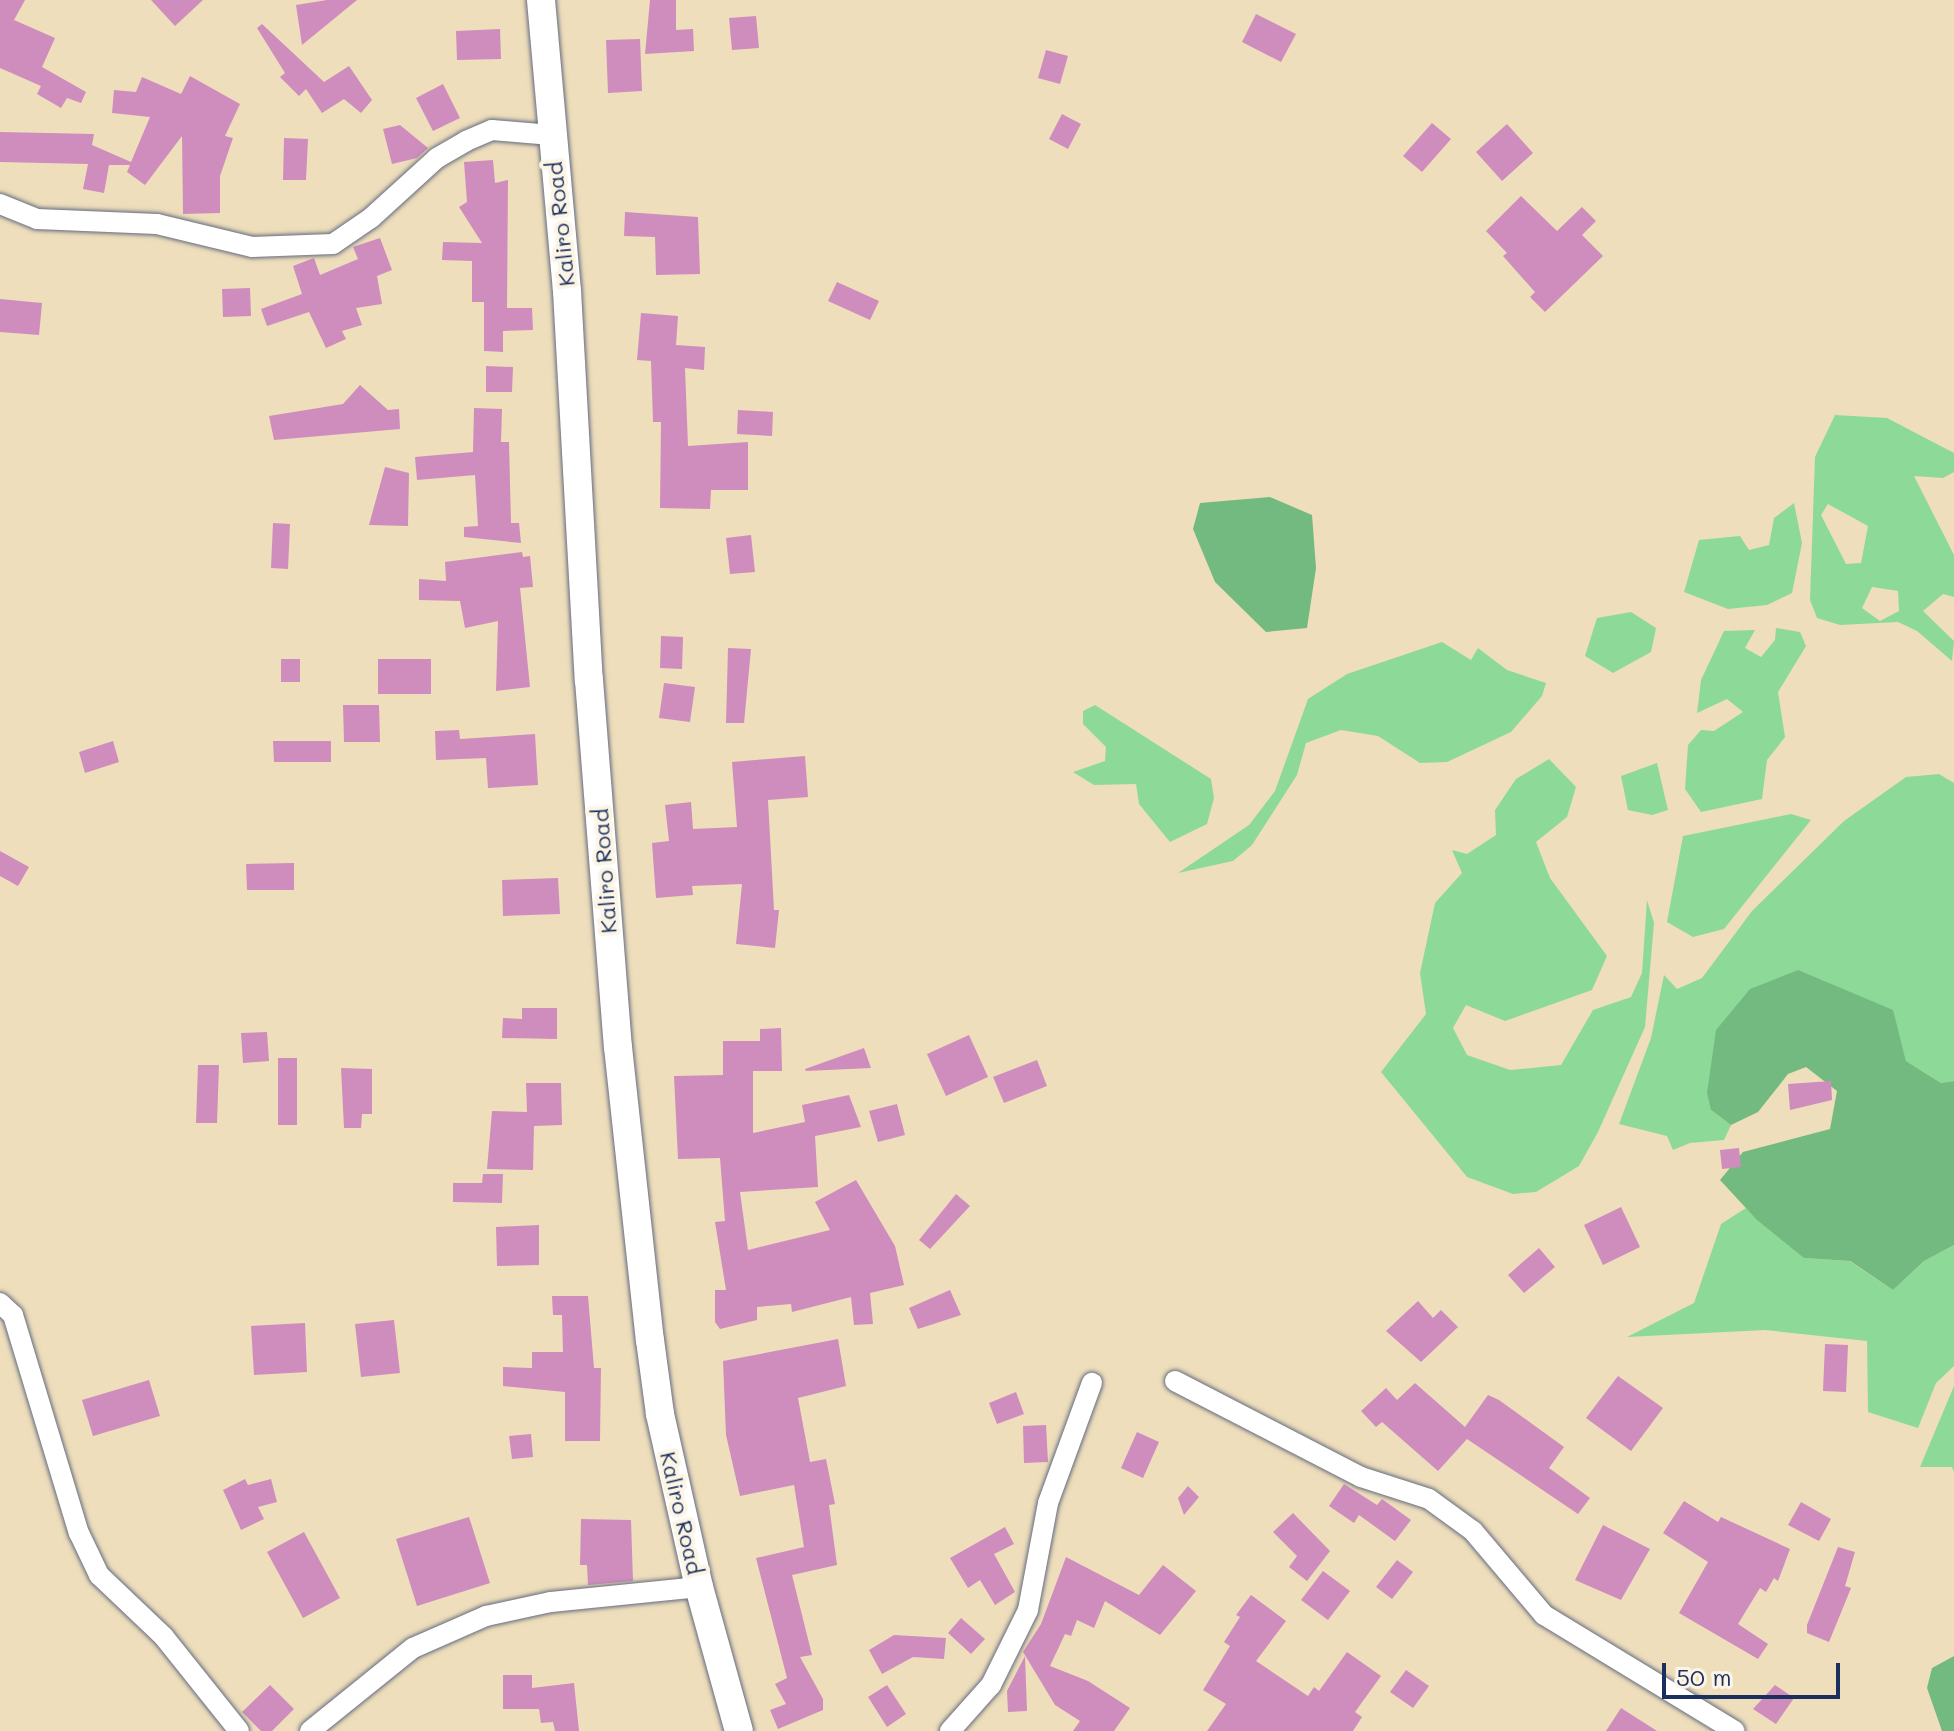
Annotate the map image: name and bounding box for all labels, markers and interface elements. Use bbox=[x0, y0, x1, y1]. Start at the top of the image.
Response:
street label: Kaliro Road bbox=[540, 160, 580, 288]
street label: Kaliro Road bbox=[586, 808, 622, 934]
street label: Kaliro Road bbox=[655, 1449, 709, 1577]
scale bar bbox=[1666, 1647, 1844, 1697]
text: 50 m bbox=[1676, 1661, 1732, 1692]

